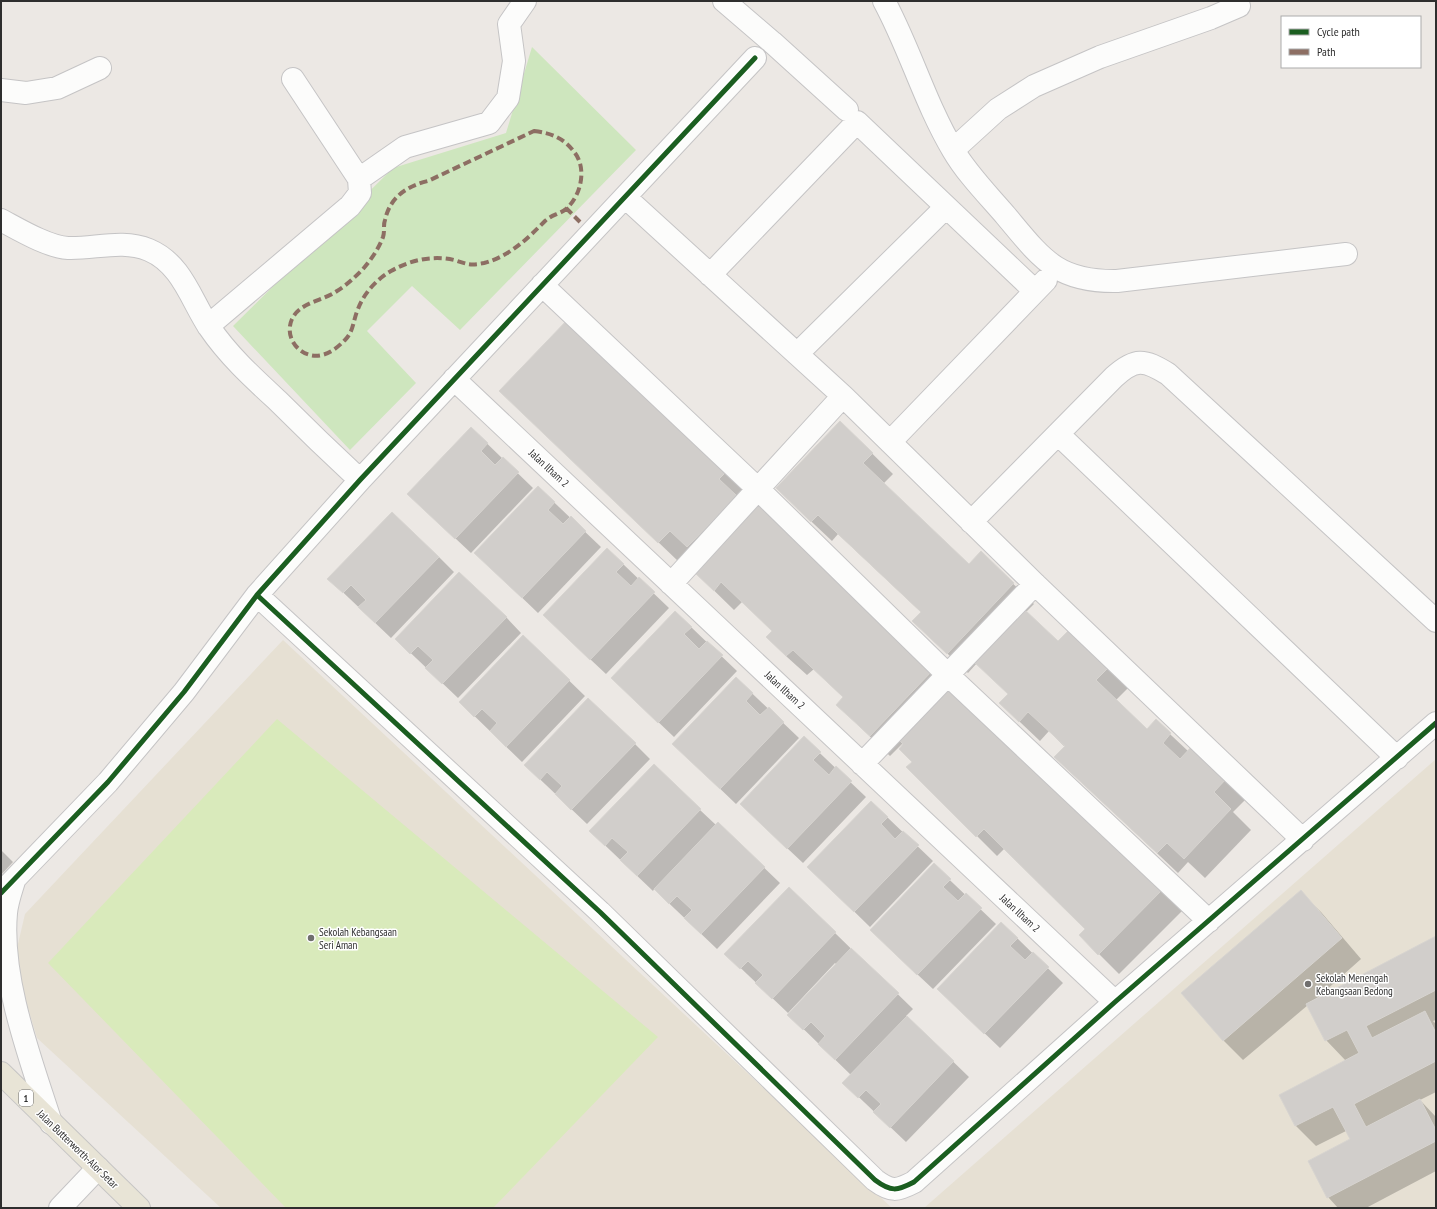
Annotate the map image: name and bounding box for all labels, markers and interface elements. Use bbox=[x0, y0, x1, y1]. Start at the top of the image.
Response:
legend bbox=[1281, 16, 1421, 68]
text: Cycle path bbox=[1317, 24, 1360, 39]
text: Path bbox=[1317, 44, 1335, 59]
street label: Jalan Ilham 2 bbox=[525, 445, 572, 490]
street label: Jalan Ilham 2 bbox=[761, 667, 808, 712]
street label: Jalan Ilham 2 bbox=[996, 890, 1043, 935]
place label: Sekolah Kebangsaan Seri Aman bbox=[319, 925, 397, 952]
marker: Sekolah Kebangsaan Seri Aman bbox=[306, 933, 316, 943]
place label: Sekolah Menengah Kebangsaan Bedong bbox=[1316, 971, 1393, 998]
marker: Sekolah Menengah Kebangsaan Bedong bbox=[1303, 979, 1313, 989]
road number: 1 bbox=[19, 1090, 33, 1106]
street label: Jalan Butterworth-Alor Setar bbox=[34, 1106, 122, 1191]

